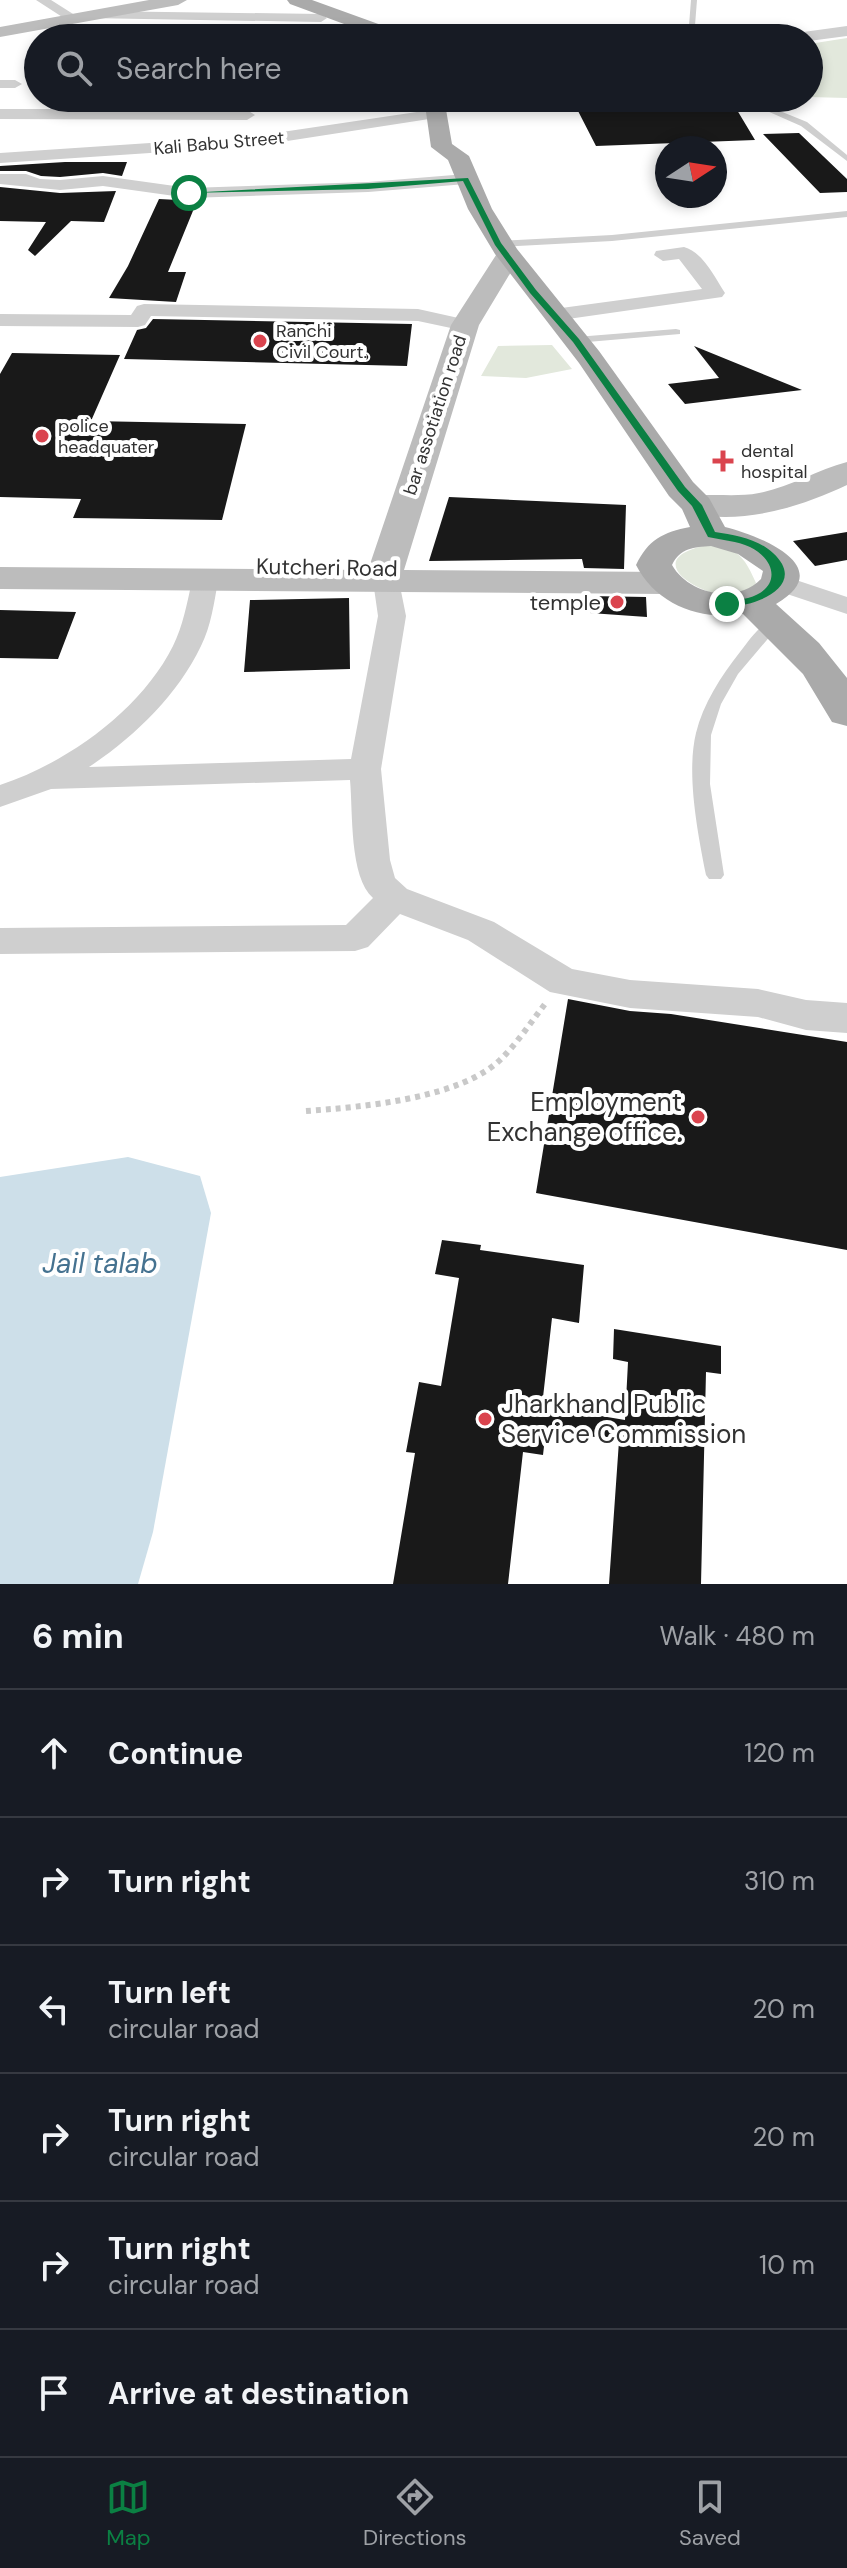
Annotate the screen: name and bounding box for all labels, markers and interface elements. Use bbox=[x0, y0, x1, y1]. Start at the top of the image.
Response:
search box bbox=[24, 24, 823, 112]
icon: search bbox=[52, 46, 96, 90]
text: Search here bbox=[116, 49, 282, 88]
street label: Kali Babu Street bbox=[153, 125, 285, 161]
north arrow bbox=[655, 136, 727, 208]
route start bbox=[171, 175, 207, 211]
place label: Ranchi Civil Court. bbox=[276, 319, 367, 364]
marker: Ranchi Civil Court. bbox=[251, 332, 269, 350]
street label: bar assotiation road bbox=[398, 332, 472, 498]
place label: police headquater bbox=[58, 414, 155, 459]
marker: police headquater bbox=[33, 427, 51, 445]
place label: dental hospital bbox=[741, 439, 808, 484]
marker: dental hospital bbox=[712, 450, 734, 472]
street label: Kutcheri Road bbox=[256, 552, 398, 583]
route end bbox=[709, 586, 745, 622]
place label: temple bbox=[529, 588, 601, 617]
marker: temple bbox=[608, 593, 626, 611]
place label: Employment Exchange office. bbox=[487, 1085, 682, 1149]
marker: Employment Exchange office. bbox=[689, 1108, 707, 1126]
water label: Jail talab bbox=[42, 1245, 158, 1282]
place label: Jharkhand Public Service Commission bbox=[501, 1387, 746, 1451]
marker: Jharkhand Public Service Commission bbox=[476, 1410, 494, 1428]
text: 6 min bbox=[32, 1614, 124, 1659]
text: Walk · 480 m bbox=[660, 1619, 815, 1653]
icon: ahead bbox=[32, 1731, 76, 1775]
text: Continue bbox=[108, 1734, 243, 1773]
text: 120 m bbox=[744, 1736, 815, 1770]
icon: right bbox=[32, 1859, 76, 1903]
text: Turn right bbox=[108, 1862, 251, 1901]
text: 310 m bbox=[744, 1864, 815, 1898]
text: Turn left bbox=[108, 1973, 231, 2012]
icon: left bbox=[32, 1987, 76, 2031]
text: 20 m bbox=[752, 1992, 815, 2026]
text: circular road bbox=[108, 2012, 259, 2046]
text: Turn right bbox=[108, 2101, 251, 2140]
icon: right bbox=[32, 2115, 76, 2159]
text: 20 m bbox=[752, 2120, 815, 2154]
text: circular road bbox=[108, 2140, 259, 2174]
text: Turn right bbox=[108, 2229, 251, 2268]
icon: right bbox=[32, 2243, 76, 2287]
text: 10 m bbox=[759, 2248, 815, 2282]
text: circular road bbox=[108, 2268, 259, 2302]
icon: arrive bbox=[32, 2371, 76, 2415]
text: Arrive at destination bbox=[108, 2374, 409, 2413]
tab: Map bbox=[106, 2475, 151, 2552]
tab: Directions bbox=[363, 2475, 467, 2552]
tab: Saved bbox=[679, 2475, 741, 2552]

